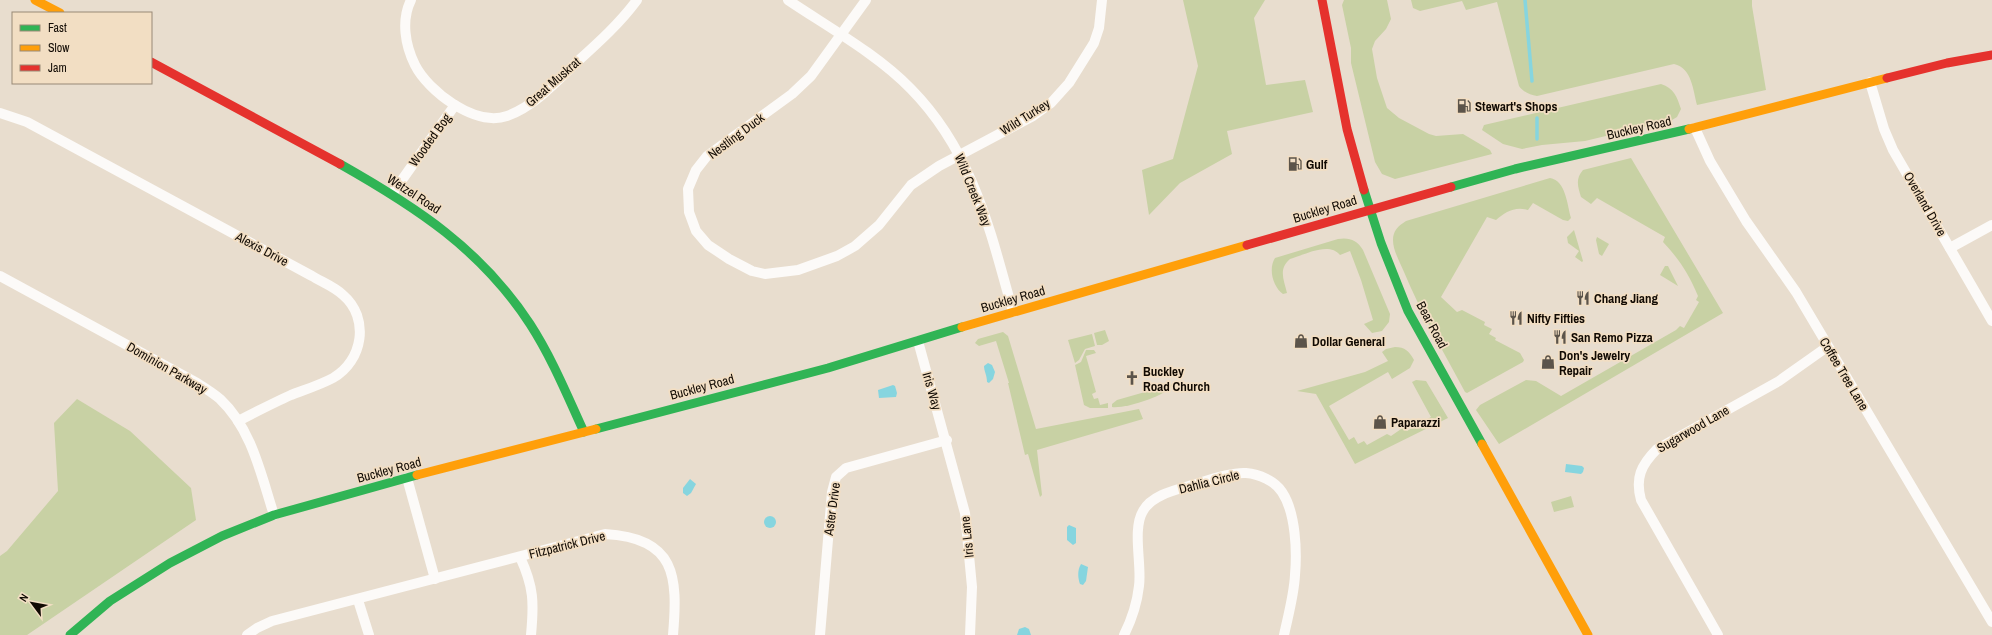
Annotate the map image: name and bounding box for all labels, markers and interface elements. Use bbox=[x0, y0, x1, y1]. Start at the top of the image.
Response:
legend bbox=[12, 12, 152, 84]
text: Fast bbox=[48, 20, 67, 36]
text: Slow bbox=[48, 40, 70, 56]
street label: Great Muskrat bbox=[522, 53, 584, 111]
text: Jam bbox=[48, 60, 67, 76]
street label: Wild Turkey bbox=[997, 95, 1054, 139]
fuel station icon: Stewart's Shops bbox=[1456, 98, 1472, 114]
place label: Stewart's Shops bbox=[1475, 98, 1558, 115]
street label: Nestling Duck bbox=[704, 109, 768, 163]
street label: Wooded Bog bbox=[405, 110, 455, 170]
street label: Buckley Road bbox=[1605, 112, 1673, 144]
street label: Wild Creek Way bbox=[951, 151, 995, 229]
fuel station icon: Gulf bbox=[1287, 156, 1303, 172]
place label: Gulf bbox=[1306, 156, 1328, 173]
street label: Overland Drive bbox=[1900, 169, 1950, 239]
street label: Wetzel Road bbox=[384, 170, 444, 218]
street label: Buckley Road bbox=[1291, 191, 1359, 227]
street label: Alexis Drive bbox=[232, 228, 291, 270]
street label: Buckley Road bbox=[979, 282, 1047, 316]
restaurant icon: Chang Jiang bbox=[1575, 290, 1591, 306]
place label: Chang Jiang bbox=[1594, 290, 1658, 307]
street label: Bear Road bbox=[1413, 299, 1451, 352]
restaurant icon: Nifty Fifties bbox=[1508, 310, 1524, 326]
place label: Nifty Fifties bbox=[1527, 310, 1585, 327]
restaurant icon: San Remo Pizza bbox=[1552, 329, 1568, 345]
place label: San Remo Pizza bbox=[1571, 329, 1653, 346]
shop icon: Dollar General bbox=[1293, 333, 1309, 349]
place label: Dollar General bbox=[1312, 333, 1385, 350]
street label: Coffee Tree Lane bbox=[1816, 334, 1872, 414]
street label: Dominion Parkway bbox=[124, 338, 211, 398]
place label: Don's Jewelry Repair bbox=[1559, 347, 1630, 379]
shop icon: Don's Jewelry Repair bbox=[1540, 354, 1556, 370]
place label: Buckley Road Church bbox=[1143, 363, 1210, 395]
street label: Buckley Road bbox=[668, 370, 736, 404]
street label: Iris Way bbox=[918, 370, 946, 413]
church icon: Buckley Road Church bbox=[1124, 370, 1140, 386]
street label: Sugarwood Lane bbox=[1654, 401, 1732, 457]
shop icon: Paparazzi bbox=[1372, 414, 1388, 430]
place label: Paparazzi bbox=[1391, 414, 1440, 431]
street label: Buckley Road bbox=[355, 453, 423, 487]
street label: Dahlia Circle bbox=[1177, 466, 1241, 498]
street label: Aster Drive bbox=[820, 481, 844, 538]
street label: Iris Lane bbox=[956, 515, 978, 559]
street label: Fitzpatrick Drive bbox=[527, 527, 607, 563]
north arrow bbox=[12, 583, 52, 623]
text: N bbox=[16, 591, 31, 604]

